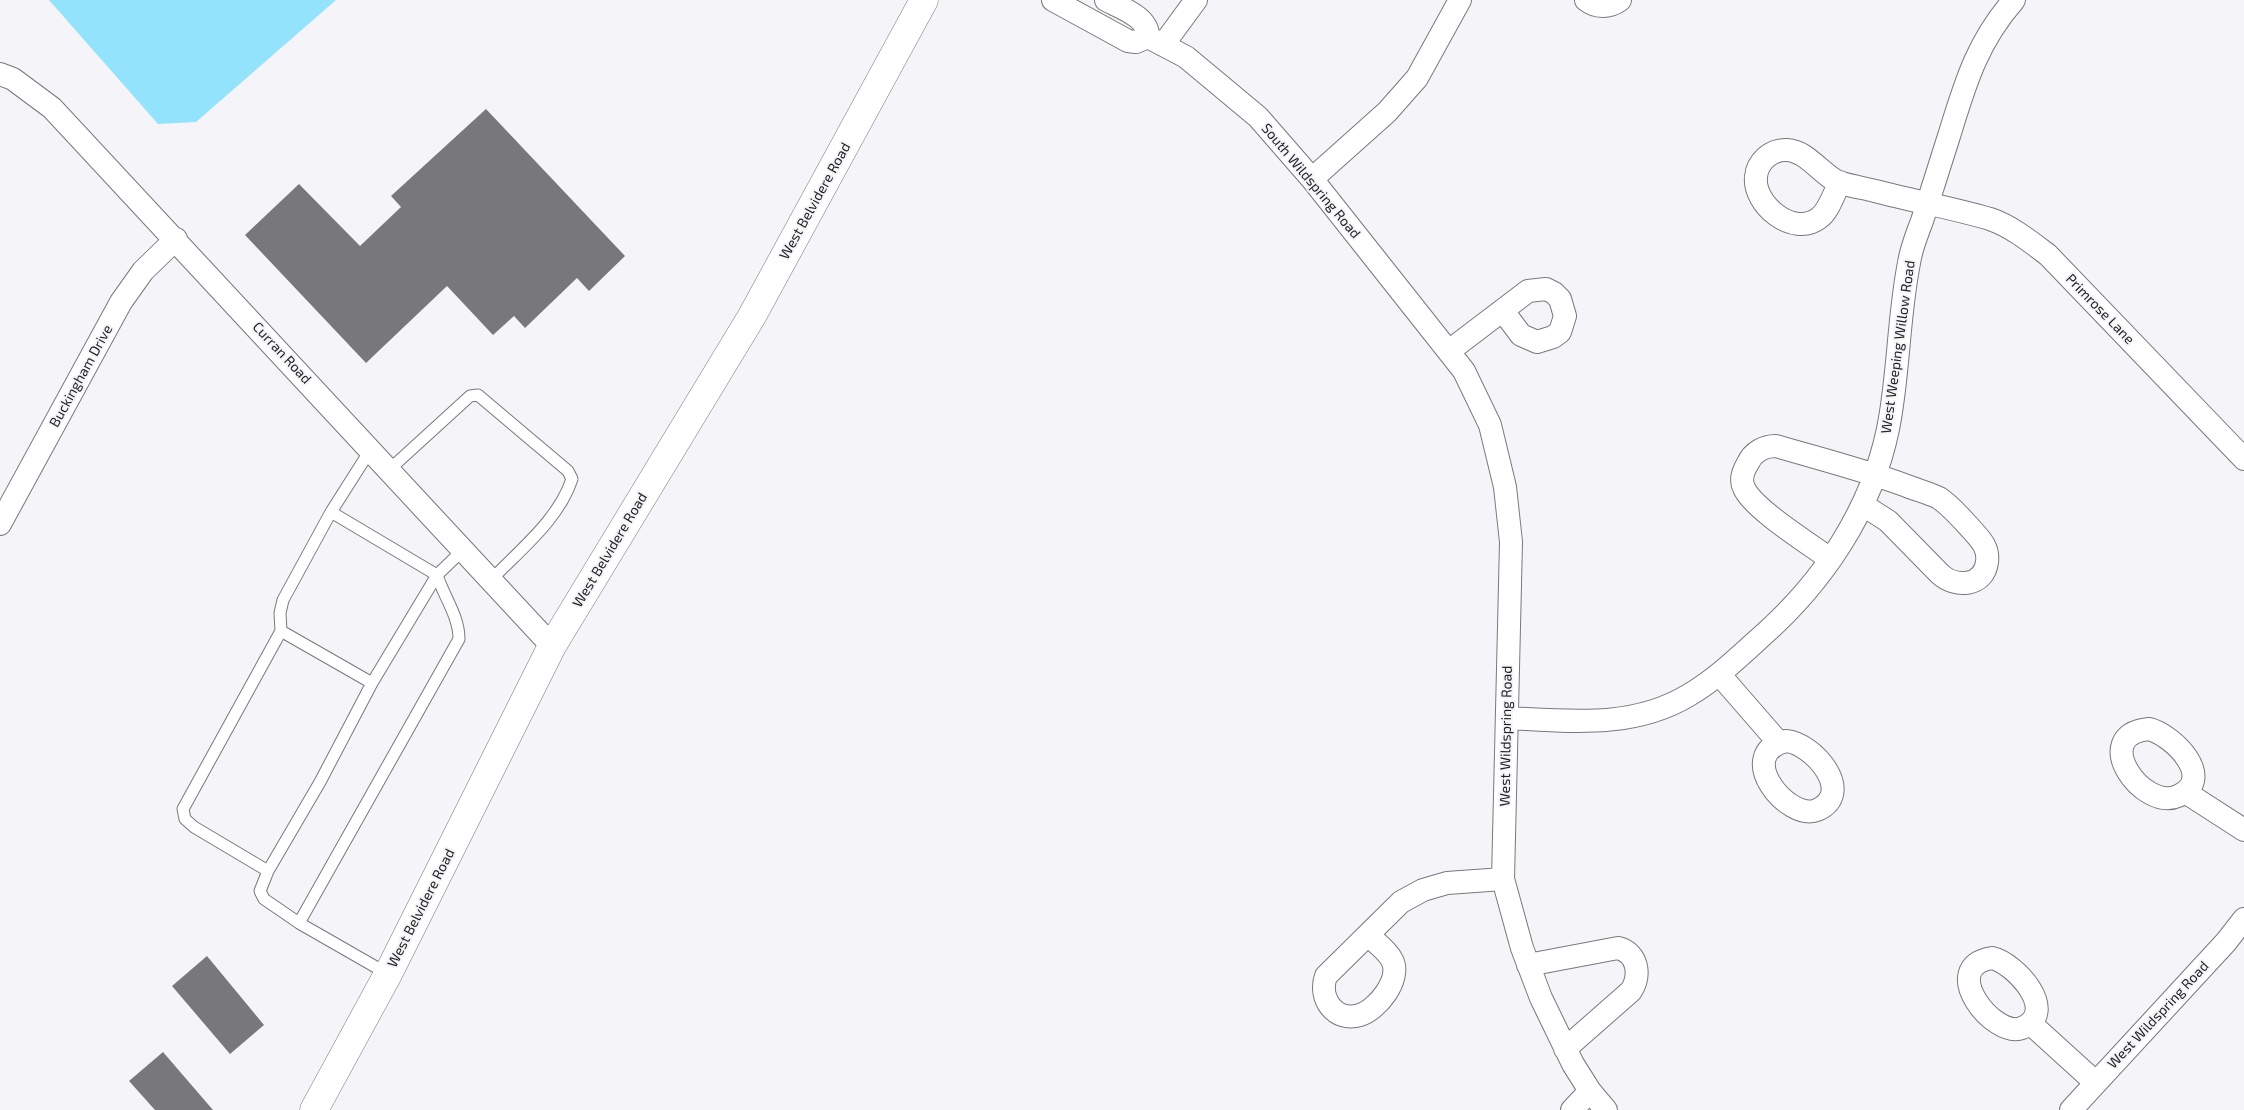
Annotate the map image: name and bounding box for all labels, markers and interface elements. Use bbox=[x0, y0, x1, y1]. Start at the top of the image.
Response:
street label: South Wildspring Road bbox=[1258, 120, 1364, 242]
street label: West Belvidere Road bbox=[776, 140, 854, 262]
street label: West Weeping Willow Road bbox=[1878, 259, 1918, 435]
street label: Primrose Lane bbox=[2062, 270, 2138, 348]
street label: Curran Road bbox=[249, 319, 315, 387]
street label: Buckingham Drive bbox=[46, 322, 116, 430]
street label: West Belvidere Road bbox=[569, 490, 651, 610]
street label: West Wildspring Road bbox=[1496, 666, 1516, 806]
street label: West Belvidere Road bbox=[384, 846, 458, 970]
street label: West Wildspring Road bbox=[2104, 958, 2212, 1072]

